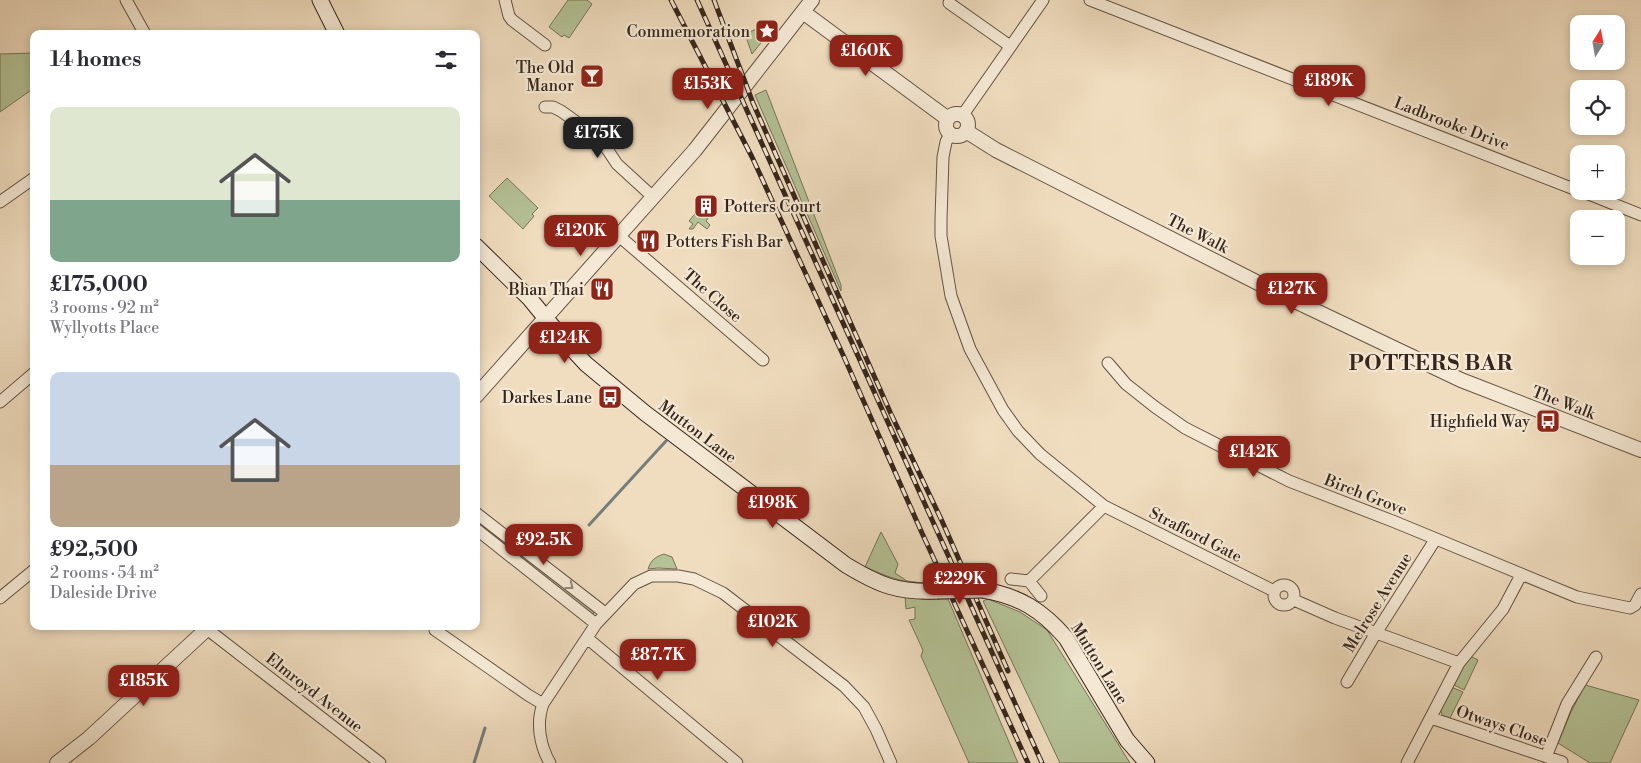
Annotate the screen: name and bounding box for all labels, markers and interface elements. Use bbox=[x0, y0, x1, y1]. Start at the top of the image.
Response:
north arrow bbox=[1570, 15, 1625, 70]
map controls bbox=[1570, 15, 1625, 265]
place icon: Commemoration bbox=[754, 18, 780, 44]
place label: Commemoration bbox=[626, 22, 750, 42]
pin: £160K bbox=[831, 34, 901, 77]
text: £160K bbox=[841, 41, 891, 61]
icon: filters bbox=[432, 46, 460, 74]
text: 14 homes bbox=[50, 47, 141, 73]
place label: The Old Manor bbox=[516, 58, 574, 96]
bar icon: The Old Manor bbox=[579, 63, 605, 89]
pin: £189K bbox=[1294, 64, 1364, 107]
pin: £153K bbox=[673, 68, 743, 110]
text: £189K bbox=[1304, 71, 1354, 91]
text: £153K bbox=[683, 74, 733, 94]
button: locate bbox=[1570, 80, 1625, 135]
street label: Ladbrooke Drive bbox=[1391, 93, 1512, 155]
pin: £175K bbox=[563, 116, 633, 159]
text: £175K bbox=[574, 123, 622, 143]
icon: home bbox=[210, 140, 300, 230]
button: + bbox=[1570, 145, 1625, 200]
building icon: Potters Court bbox=[693, 193, 719, 219]
place label: Potters Court bbox=[724, 197, 822, 217]
street label: The Walk bbox=[1163, 210, 1233, 259]
button: − bbox=[1570, 210, 1625, 265]
pin: £120K bbox=[546, 214, 616, 257]
text: £120K bbox=[555, 221, 607, 241]
restaurant icon: Potters Fish Bar bbox=[635, 228, 661, 254]
place label: Potters Fish Bar bbox=[666, 232, 783, 252]
street label: The Close bbox=[679, 265, 746, 327]
text: £175,000 bbox=[50, 272, 148, 298]
pin: £127K bbox=[1257, 272, 1327, 315]
restaurant icon: Bhan Thai bbox=[589, 276, 615, 302]
text: £127K bbox=[1267, 279, 1317, 299]
place label: Bhan Thai bbox=[507, 280, 584, 300]
text: 3 rooms · 92 m² bbox=[50, 298, 159, 318]
text: Wyllyotts Place bbox=[50, 318, 159, 338]
pin: £124K bbox=[530, 322, 600, 364]
text: £124K bbox=[540, 328, 590, 348]
district label: POTTERS BAR bbox=[1349, 351, 1513, 377]
street label: The Walk bbox=[1529, 382, 1600, 425]
bus stop icon: Darkes Lane bbox=[597, 384, 623, 410]
place label: Darkes Lane bbox=[502, 388, 592, 408]
street label: Mutton Lane bbox=[654, 396, 740, 468]
icon: home bbox=[210, 405, 300, 495]
bus stop icon: Highfield Way bbox=[1535, 408, 1561, 434]
place label: Highfield Way bbox=[1430, 412, 1530, 432]
pin: £142K bbox=[1219, 436, 1289, 478]
text: £142K bbox=[1229, 442, 1279, 462]
street label: Birch Grove bbox=[1321, 470, 1410, 520]
pin: £198K bbox=[738, 486, 808, 529]
text: £198K bbox=[748, 493, 798, 513]
street label: Strafford Gate bbox=[1146, 503, 1245, 567]
pin: £92.5K bbox=[503, 524, 585, 566]
text: £92.5K bbox=[516, 530, 572, 550]
text: £92,500 bbox=[50, 537, 138, 563]
street label: Melrose Avenue bbox=[1339, 549, 1416, 656]
pin: £229K bbox=[925, 562, 995, 605]
text: 2 rooms · 54 m² bbox=[50, 563, 159, 583]
text: £229K bbox=[934, 569, 986, 589]
one-way arrow bbox=[564, 580, 573, 588]
text: Daleside Drive bbox=[50, 583, 157, 603]
pin: £102K bbox=[738, 606, 808, 648]
text: £102K bbox=[748, 612, 798, 632]
street label: Mutton Lane bbox=[1066, 619, 1132, 708]
pin: £87.7K bbox=[617, 638, 699, 681]
text: £87.7K bbox=[631, 645, 685, 665]
street label: Elmroyd Avenue bbox=[262, 649, 367, 737]
pin: £185K bbox=[109, 664, 179, 707]
text: £185K bbox=[119, 671, 169, 691]
street label: Otways Close bbox=[1453, 701, 1550, 751]

